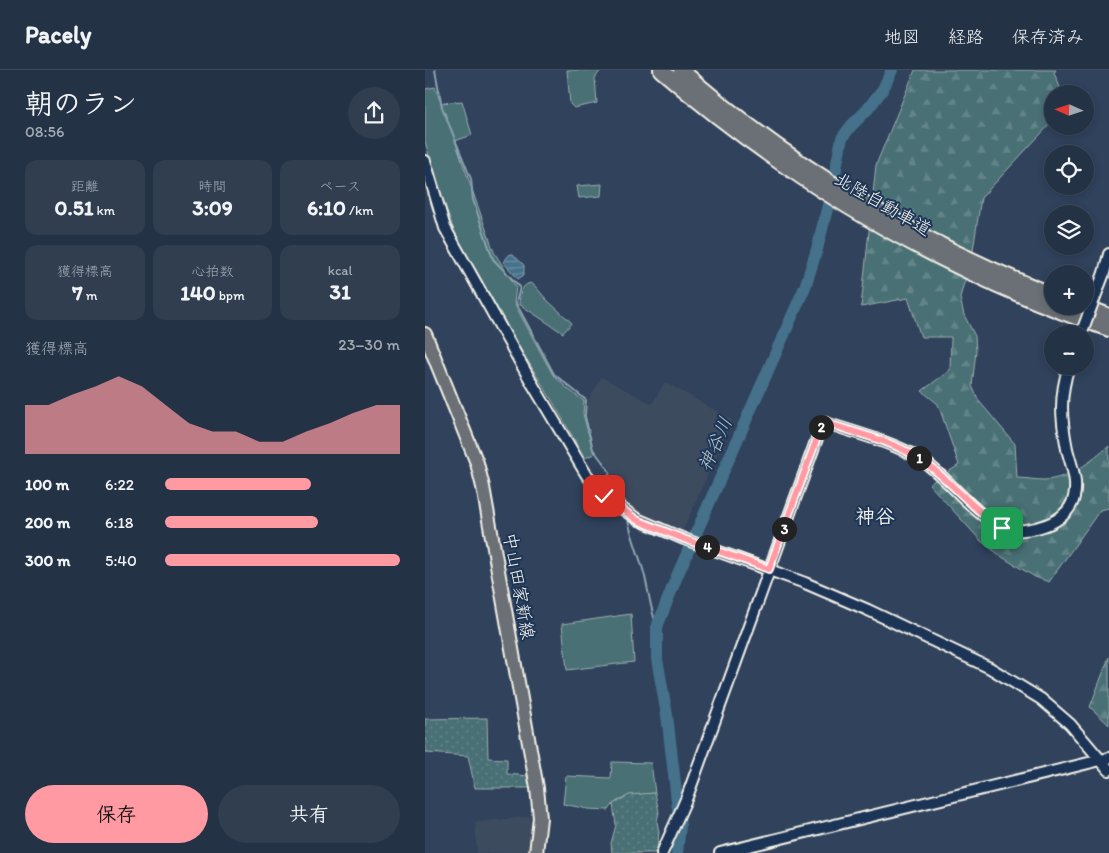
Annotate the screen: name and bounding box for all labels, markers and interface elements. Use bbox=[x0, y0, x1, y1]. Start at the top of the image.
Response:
text: Pacely bbox=[25, 20, 91, 49]
text: 地図 bbox=[884, 26, 920, 48]
text: 経路 bbox=[948, 26, 984, 48]
text: 保存済み bbox=[1012, 26, 1084, 48]
north arrow bbox=[1044, 85, 1094, 135]
map controls bbox=[1044, 85, 1094, 375]
text: 朝のラン bbox=[25, 86, 137, 120]
button: share bbox=[348, 87, 400, 139]
text: 08:56 bbox=[25, 122, 64, 141]
button: locate bbox=[1044, 145, 1094, 195]
street label: 北陸自動車道 bbox=[831, 167, 935, 241]
text: 距離 bbox=[71, 178, 99, 195]
text: 時間 bbox=[198, 178, 226, 195]
text: ペース bbox=[320, 178, 361, 195]
text: 0.51 bbox=[55, 195, 93, 220]
text: 3:09 bbox=[192, 195, 233, 220]
text: 6:10 bbox=[307, 195, 346, 220]
text: km bbox=[93, 202, 115, 219]
text: /km bbox=[346, 202, 373, 219]
button: layers bbox=[1044, 205, 1094, 255]
text: kcal bbox=[328, 262, 353, 279]
text: 獲得標高 bbox=[57, 263, 113, 280]
text: 心拍数 bbox=[191, 263, 233, 280]
button: + bbox=[1044, 265, 1094, 315]
text: 31 bbox=[330, 279, 351, 304]
text: 7 bbox=[72, 280, 83, 305]
text: 140 bbox=[180, 280, 216, 305]
text: m bbox=[83, 287, 98, 304]
text: bpm bbox=[216, 287, 245, 304]
button: − bbox=[1044, 325, 1094, 375]
text: 23–30 m bbox=[338, 335, 400, 354]
text: 獲得標高 bbox=[25, 339, 89, 358]
water label: 神谷川 bbox=[693, 413, 737, 475]
pin: 2 bbox=[809, 414, 833, 440]
text: 2 bbox=[818, 419, 825, 436]
pin: 1 bbox=[907, 446, 931, 470]
text: 1 bbox=[916, 450, 923, 467]
text: 100 m bbox=[25, 475, 69, 494]
text: 6:22 bbox=[105, 475, 134, 494]
pin bbox=[583, 475, 625, 517]
icon: check bbox=[590, 482, 618, 510]
district label: 神谷 bbox=[855, 504, 895, 528]
pin bbox=[981, 507, 1023, 549]
text: 200 m bbox=[25, 513, 70, 532]
text: 6:18 bbox=[105, 513, 134, 532]
icon: arrive bbox=[988, 514, 1016, 542]
pin: 3 bbox=[771, 516, 797, 542]
text: 3 bbox=[781, 521, 788, 538]
street label: 中山田家新線 bbox=[499, 531, 539, 641]
pin: 4 bbox=[695, 534, 719, 560]
text: 4 bbox=[703, 539, 712, 556]
text: 300 m bbox=[25, 551, 71, 570]
text: 5:40 bbox=[105, 551, 137, 570]
button: 保存 bbox=[25, 785, 208, 843]
button: 共有 bbox=[218, 785, 400, 843]

